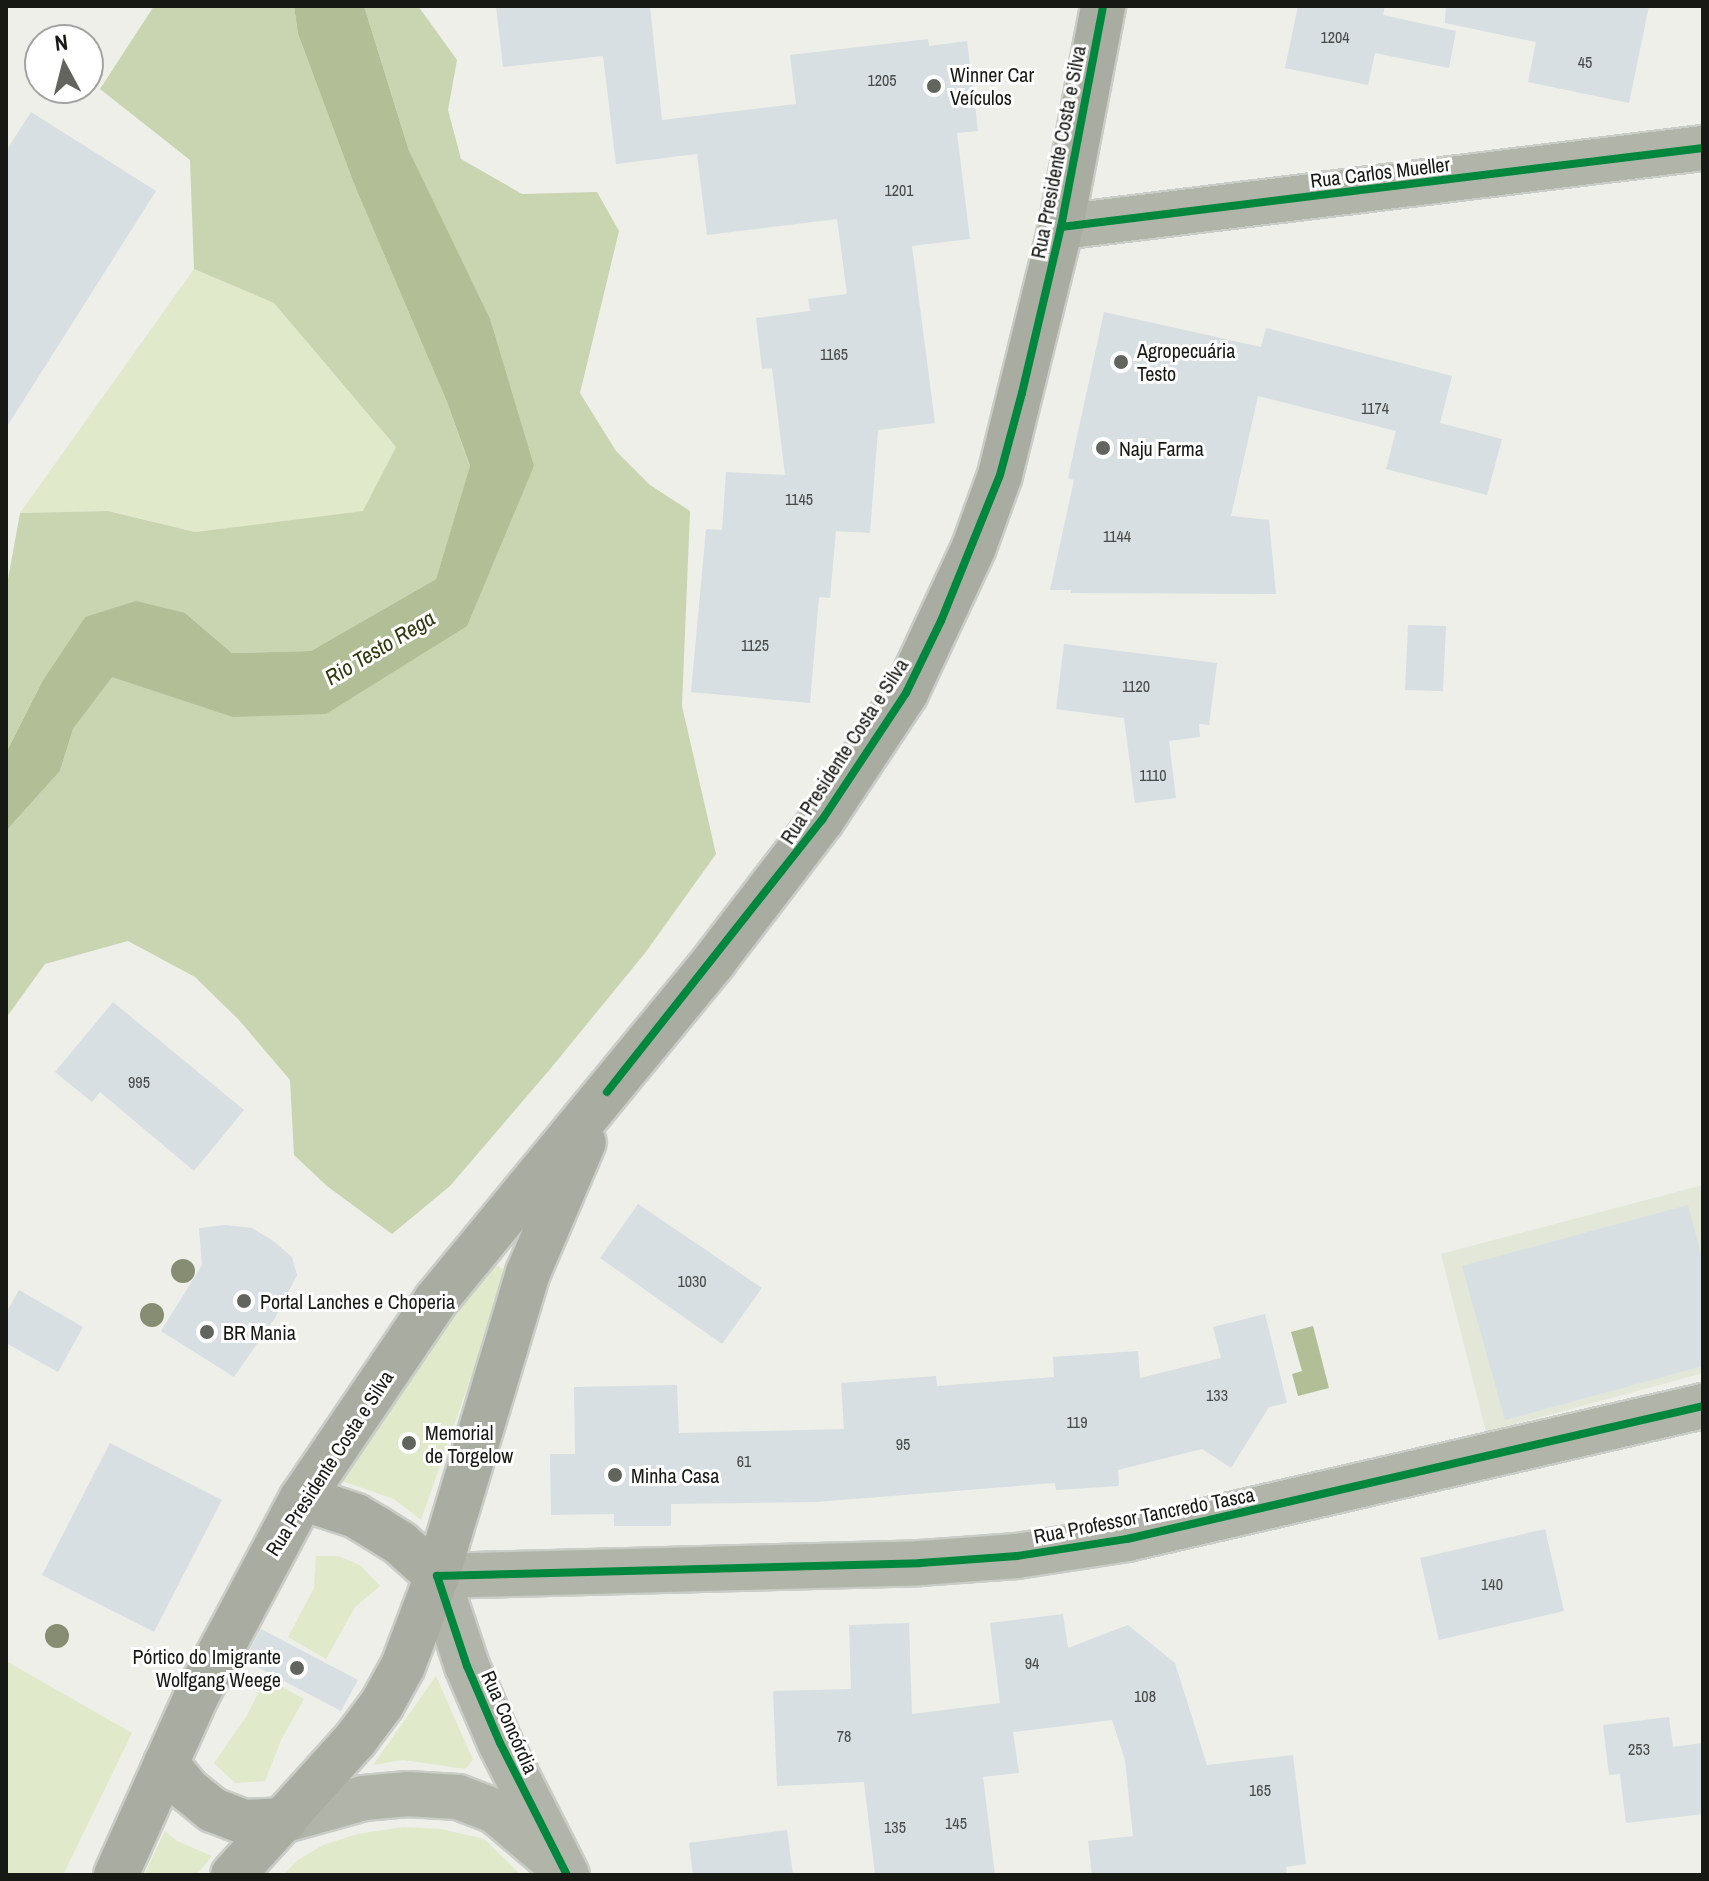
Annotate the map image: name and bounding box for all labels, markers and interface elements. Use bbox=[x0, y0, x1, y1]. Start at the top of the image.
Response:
north arrow bbox=[24, 24, 104, 104]
text: N bbox=[53, 26, 70, 58]
house number: 1204 bbox=[1320, 27, 1350, 47]
street label: Rua Presidente Costa e Silva bbox=[1026, 44, 1090, 260]
house number: 45 bbox=[1578, 52, 1592, 72]
place label: Winner Car Veículos bbox=[950, 62, 1034, 109]
house number: 1205 bbox=[867, 70, 897, 90]
marker: Winner Car Veículos bbox=[925, 77, 943, 95]
street label: Rua Carlos Mueller bbox=[1309, 152, 1451, 192]
house number: 1201 bbox=[884, 180, 914, 200]
place label: Agropecuária Testo bbox=[1137, 338, 1235, 385]
house number: 1165 bbox=[820, 344, 848, 364]
marker: Agropecuária Testo bbox=[1112, 353, 1130, 371]
house number: 1174 bbox=[1361, 398, 1389, 418]
place label: Naju Farma bbox=[1119, 436, 1204, 460]
marker: Naju Farma bbox=[1094, 439, 1112, 457]
house number: 1145 bbox=[785, 489, 813, 509]
house number: 1144 bbox=[1103, 526, 1131, 546]
water label: Rio Testo Rega bbox=[320, 605, 440, 691]
house number: 1125 bbox=[741, 635, 769, 655]
street label: Rua Presidente Costa e Silva bbox=[775, 654, 913, 848]
house number: 1120 bbox=[1122, 676, 1150, 696]
house number: 1110 bbox=[1139, 765, 1167, 785]
house number: 995 bbox=[128, 1072, 150, 1092]
house number: 1030 bbox=[677, 1271, 707, 1291]
place label: Portal Lanches e Choperia bbox=[260, 1289, 455, 1313]
marker: Portal Lanches e Choperia bbox=[235, 1292, 253, 1310]
place label: BR Mania bbox=[223, 1320, 296, 1344]
marker: BR Mania bbox=[198, 1323, 216, 1341]
street label: Rua Presidente Costa e Silva bbox=[260, 1366, 398, 1560]
house number: 133 bbox=[1206, 1385, 1228, 1405]
house number: 119 bbox=[1067, 1412, 1087, 1432]
place label: Memorial de Torgelow bbox=[425, 1420, 513, 1467]
marker: Memorial de Torgelow bbox=[400, 1434, 418, 1452]
house number: 95 bbox=[896, 1434, 910, 1454]
house number: 61 bbox=[737, 1451, 751, 1471]
place label: Minha Casa bbox=[631, 1463, 719, 1487]
marker: Minha Casa bbox=[606, 1466, 624, 1484]
street label: Rua Professor Tancredo Tasca bbox=[1031, 1482, 1257, 1548]
house number: 140 bbox=[1481, 1574, 1503, 1594]
place label: Pórtico do Imigrante Wolfgang Weege bbox=[132, 1644, 281, 1691]
house number: 94 bbox=[1025, 1653, 1039, 1673]
marker: Pórtico do Imigrante Wolfgang Weege bbox=[288, 1659, 306, 1677]
street label: Rua Concórdia bbox=[477, 1667, 543, 1777]
house number: 108 bbox=[1134, 1686, 1156, 1706]
house number: 78 bbox=[837, 1726, 851, 1746]
house number: 253 bbox=[1628, 1739, 1650, 1759]
house number: 165 bbox=[1249, 1780, 1271, 1800]
house number: 145 bbox=[945, 1813, 967, 1833]
house number: 135 bbox=[884, 1817, 906, 1837]

